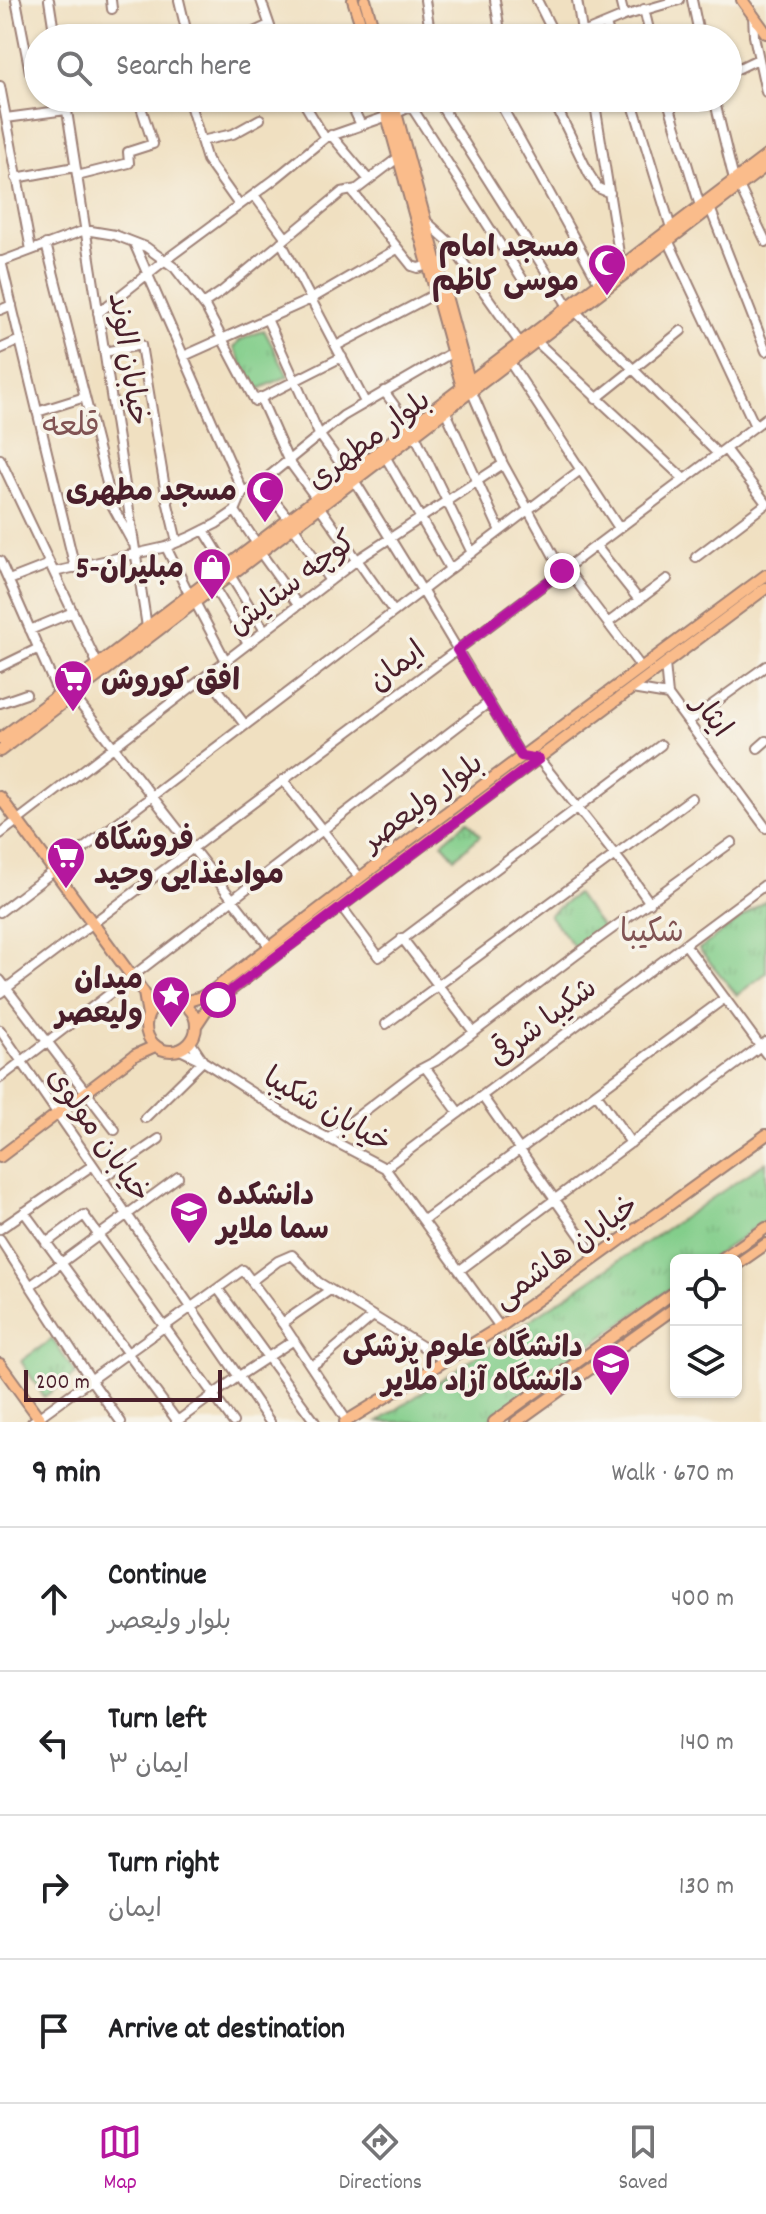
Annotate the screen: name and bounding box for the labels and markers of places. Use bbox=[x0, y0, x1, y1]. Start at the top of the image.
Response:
place label: مسجد امام موسی کاظم bbox=[432, 229, 579, 306]
mosque icon: مسجد امام موسی کاظم bbox=[586, 242, 628, 297]
mosque icon: مسجد مطهری bbox=[244, 469, 286, 524]
place label: مسجد مطهری bbox=[66, 473, 237, 516]
shop icon: مبلیران-5 bbox=[191, 546, 233, 601]
place label: مبلیران-5 bbox=[76, 550, 184, 593]
supermarket icon: افق کوروش bbox=[52, 658, 94, 713]
place label: افق کوروش bbox=[101, 662, 240, 705]
place label: فروشگاه موادغذایی وحید bbox=[94, 820, 284, 899]
supermarket icon: فروشگاه موادغذایی وحید bbox=[45, 835, 87, 890]
place label: میدان ولیعصر bbox=[53, 961, 143, 1038]
place icon: میدان ولیعصر bbox=[150, 974, 192, 1029]
place label: دانشکده سما ملایر bbox=[214, 1177, 329, 1254]
school or university icon: دانشکده سما ملایر bbox=[168, 1190, 210, 1245]
place label: دانشگاه علوم پزشکی دانشگاه آزاد ملایر bbox=[343, 1327, 583, 1406]
school or university icon: دانشگاه علوم پزشکی دانشگاه آزاد ملایر bbox=[590, 1342, 632, 1397]

